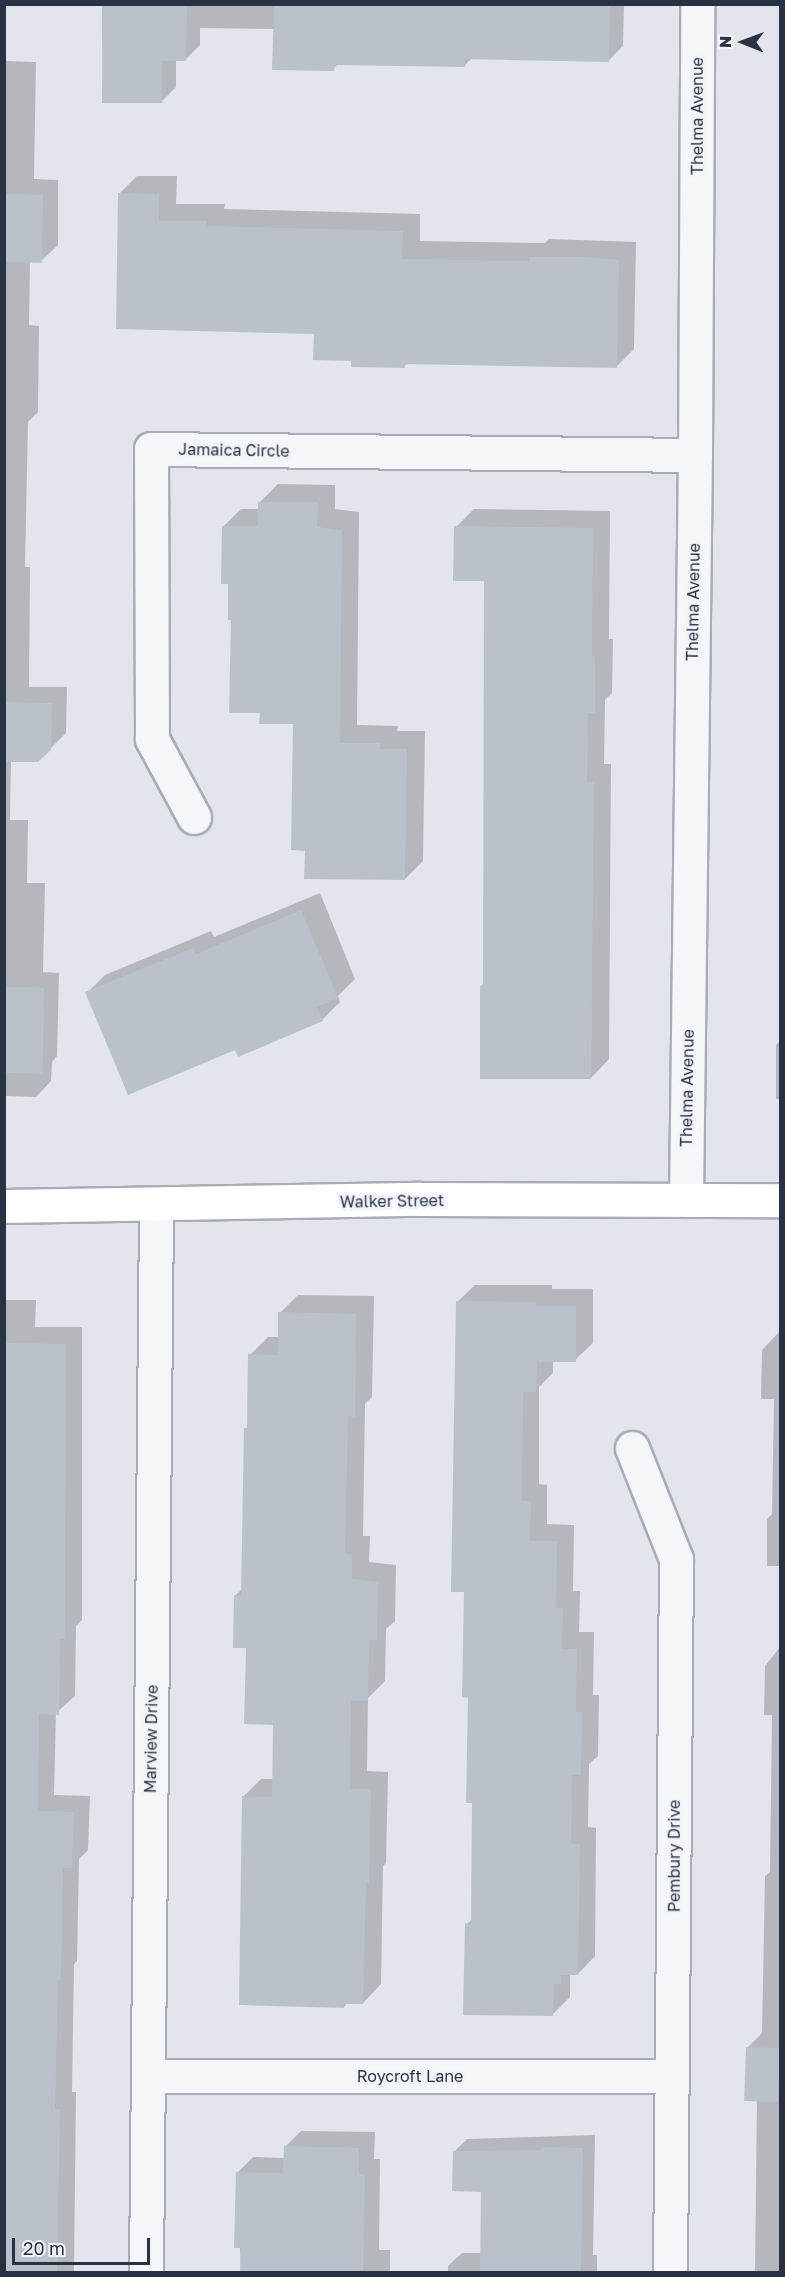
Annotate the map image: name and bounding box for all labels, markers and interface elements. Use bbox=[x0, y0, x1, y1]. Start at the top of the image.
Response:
north arrow bbox=[713, 12, 773, 72]
text: N bbox=[715, 35, 735, 48]
street label: Thelma Avenue bbox=[687, 57, 707, 175]
street label: Jamaica Circle bbox=[178, 439, 290, 461]
street label: Thelma Avenue bbox=[682, 543, 704, 661]
street label: Thelma Avenue bbox=[676, 1029, 698, 1147]
street label: Walker Street bbox=[340, 1190, 444, 1212]
street label: Marview Drive bbox=[140, 1685, 162, 1793]
street label: Pembury Drive bbox=[664, 1800, 684, 1912]
street label: Roycroft Lane bbox=[357, 2066, 463, 2086]
scale bar bbox=[15, 2226, 153, 2264]
text: 20 m bbox=[23, 2237, 65, 2259]

